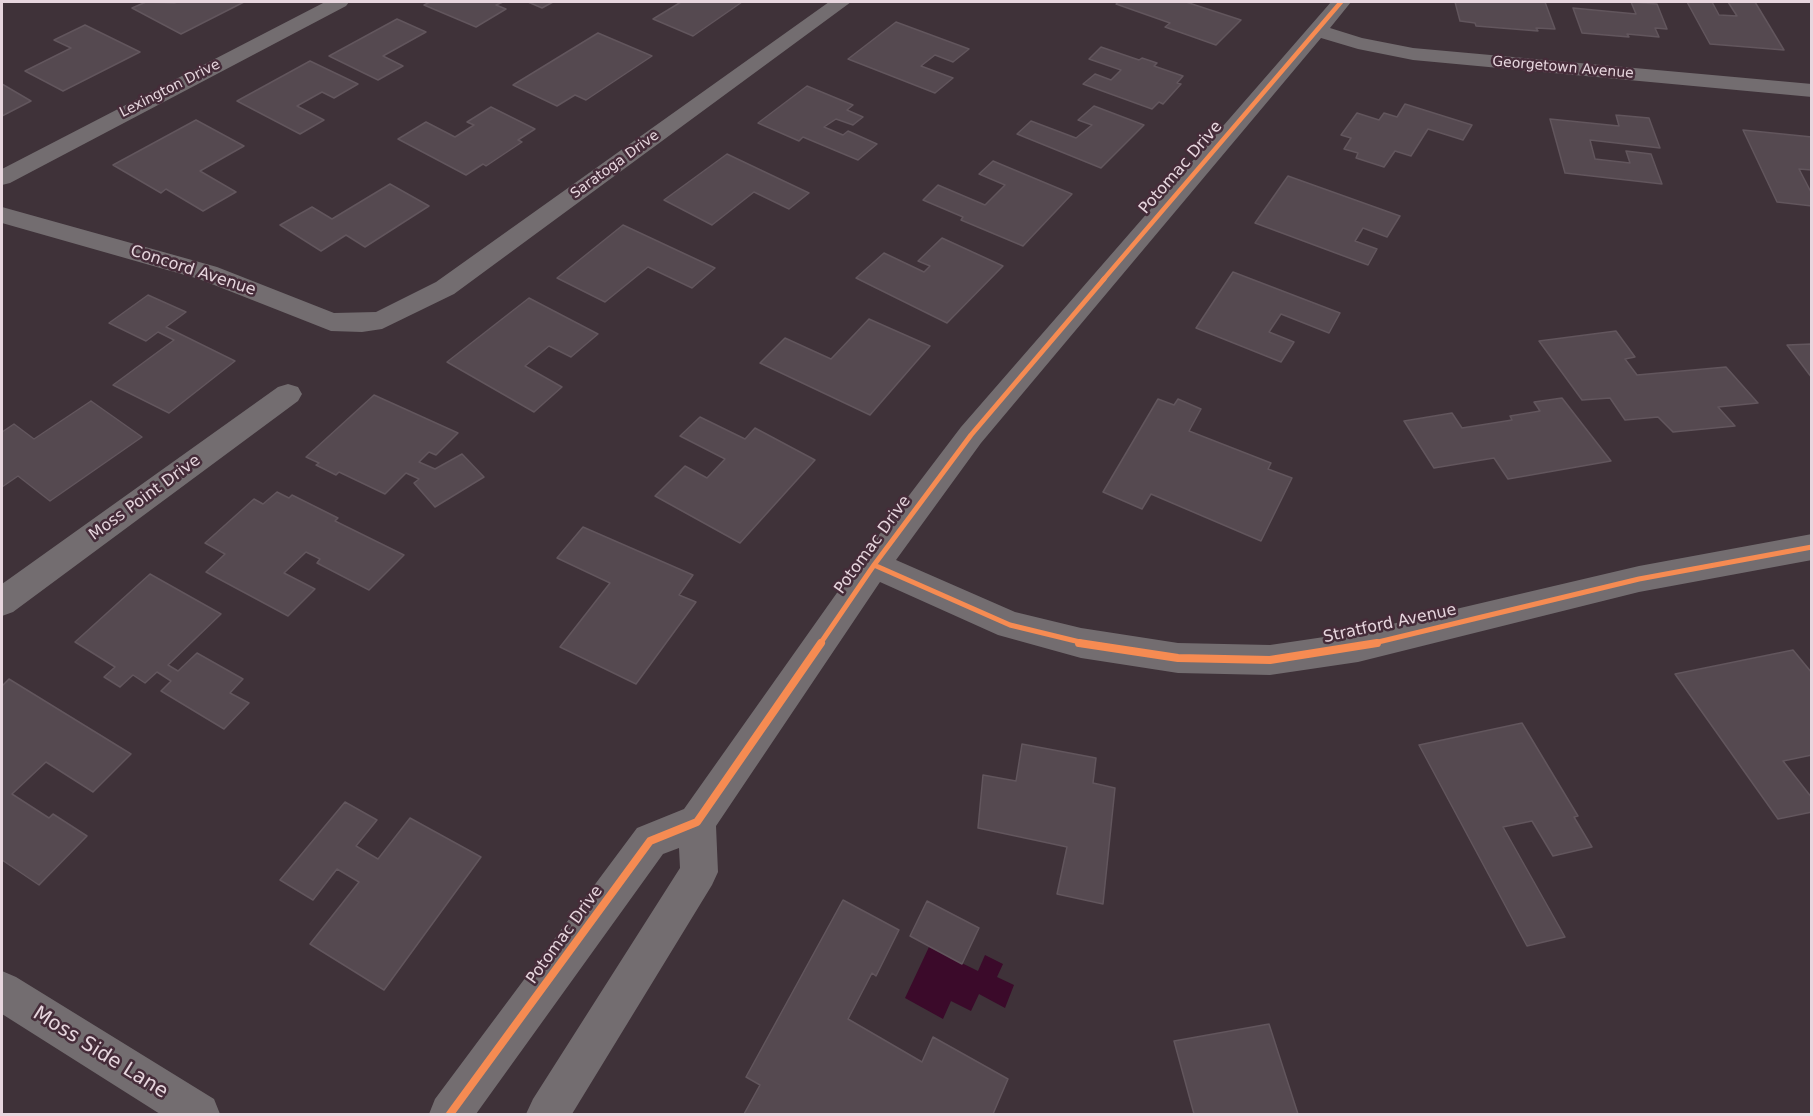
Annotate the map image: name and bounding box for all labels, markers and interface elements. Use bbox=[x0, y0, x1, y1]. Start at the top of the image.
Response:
street label: Georgetown Avenue bbox=[1492, 53, 1634, 83]
street label: Lexington Drive bbox=[117, 56, 223, 122]
street label: Potomac Drive bbox=[1135, 118, 1227, 218]
street label: Saratoga Drive bbox=[568, 127, 662, 203]
street label: Concord Avenue bbox=[128, 242, 258, 300]
street label: Moss Point Drive bbox=[86, 451, 204, 545]
street label: Potomac Drive bbox=[831, 492, 915, 598]
street label: Stratford Avenue bbox=[1322, 601, 1458, 647]
street label: Potomac Drive bbox=[523, 882, 607, 988]
street label: Moss Side Lane bbox=[28, 1002, 172, 1104]

